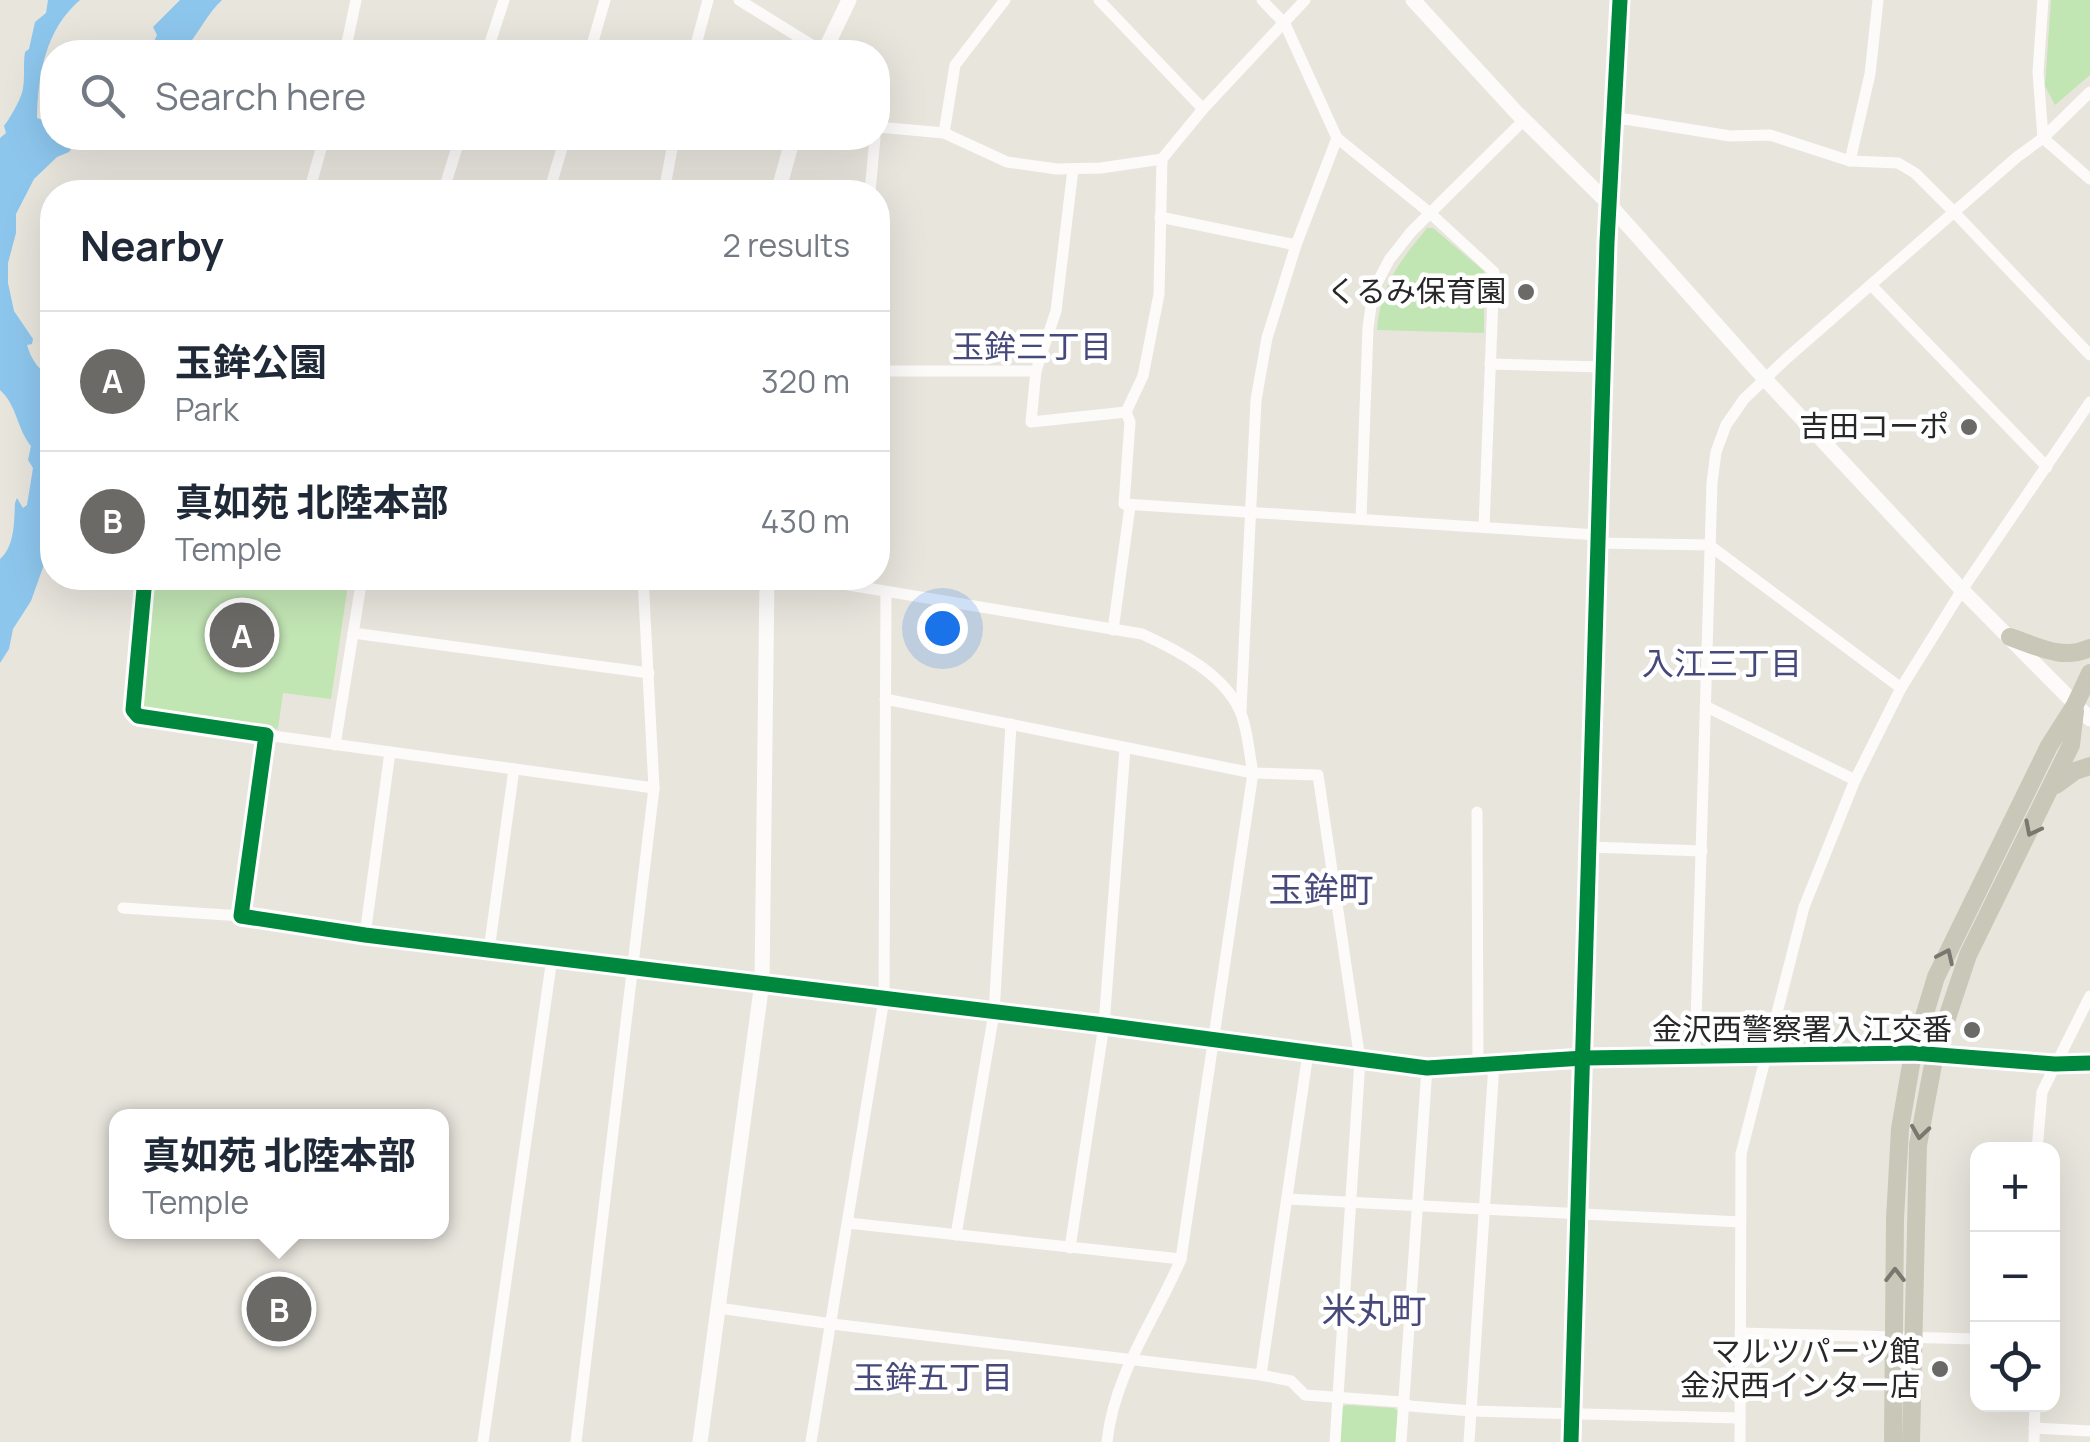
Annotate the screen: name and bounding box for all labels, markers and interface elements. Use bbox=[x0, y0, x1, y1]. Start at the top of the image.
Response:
search box bbox=[40, 40, 890, 150]
icon: search bbox=[75, 68, 130, 123]
text: Search here bbox=[155, 69, 366, 121]
text: Nearby bbox=[80, 216, 224, 274]
text: 2 results bbox=[723, 223, 850, 267]
place label: くるみ保育園 bbox=[1327, 270, 1506, 311]
marker: くるみ保育園 bbox=[1515, 281, 1537, 303]
district label: 玉鉾三丁目 bbox=[952, 324, 1112, 368]
text: 玉鉾公園 bbox=[175, 335, 327, 387]
text: A bbox=[102, 359, 123, 403]
text: 320 m bbox=[761, 359, 850, 403]
text: Park bbox=[175, 387, 239, 431]
place label: 吉田コーポ bbox=[1799, 405, 1949, 446]
marker: 吉田コーポ bbox=[1958, 416, 1980, 438]
text: 真如苑 北陸本部 bbox=[175, 475, 449, 527]
text: B bbox=[102, 499, 123, 543]
text: 430 m bbox=[760, 499, 850, 543]
text: Temple bbox=[175, 527, 282, 571]
pin: A bbox=[210, 598, 274, 672]
your location bbox=[917, 603, 968, 654]
district label: 入江三丁目 bbox=[1642, 641, 1802, 685]
one-way arrow bbox=[2025, 818, 2044, 836]
district label: 玉鉾町 bbox=[1268, 865, 1374, 913]
one-way arrow bbox=[1933, 948, 1953, 966]
place label: 金沢西警察署入江交番 bbox=[1652, 1008, 1952, 1049]
marker: 金沢西警察署入江交番 bbox=[1961, 1019, 1983, 1041]
popup bbox=[109, 1109, 449, 1239]
one-way arrow bbox=[1911, 1124, 1932, 1140]
text: 真如苑 北陸本部 bbox=[142, 1128, 416, 1180]
map controls bbox=[1970, 1142, 2060, 1412]
button: + bbox=[1970, 1142, 2060, 1232]
text: Temple bbox=[142, 1180, 249, 1224]
button: − bbox=[1970, 1232, 2060, 1322]
one-way arrow bbox=[1884, 1266, 1905, 1282]
pin: B bbox=[246, 1272, 312, 1346]
district label: 米丸町 bbox=[1321, 1286, 1427, 1334]
button: locate bbox=[1970, 1322, 2060, 1412]
place label: マルツパーツ館 金沢西インター店 bbox=[1680, 1330, 1920, 1405]
district label: 玉鉾五丁目 bbox=[853, 1355, 1013, 1399]
marker: マルツパーツ館 金沢西インター店 bbox=[1929, 1358, 1951, 1380]

